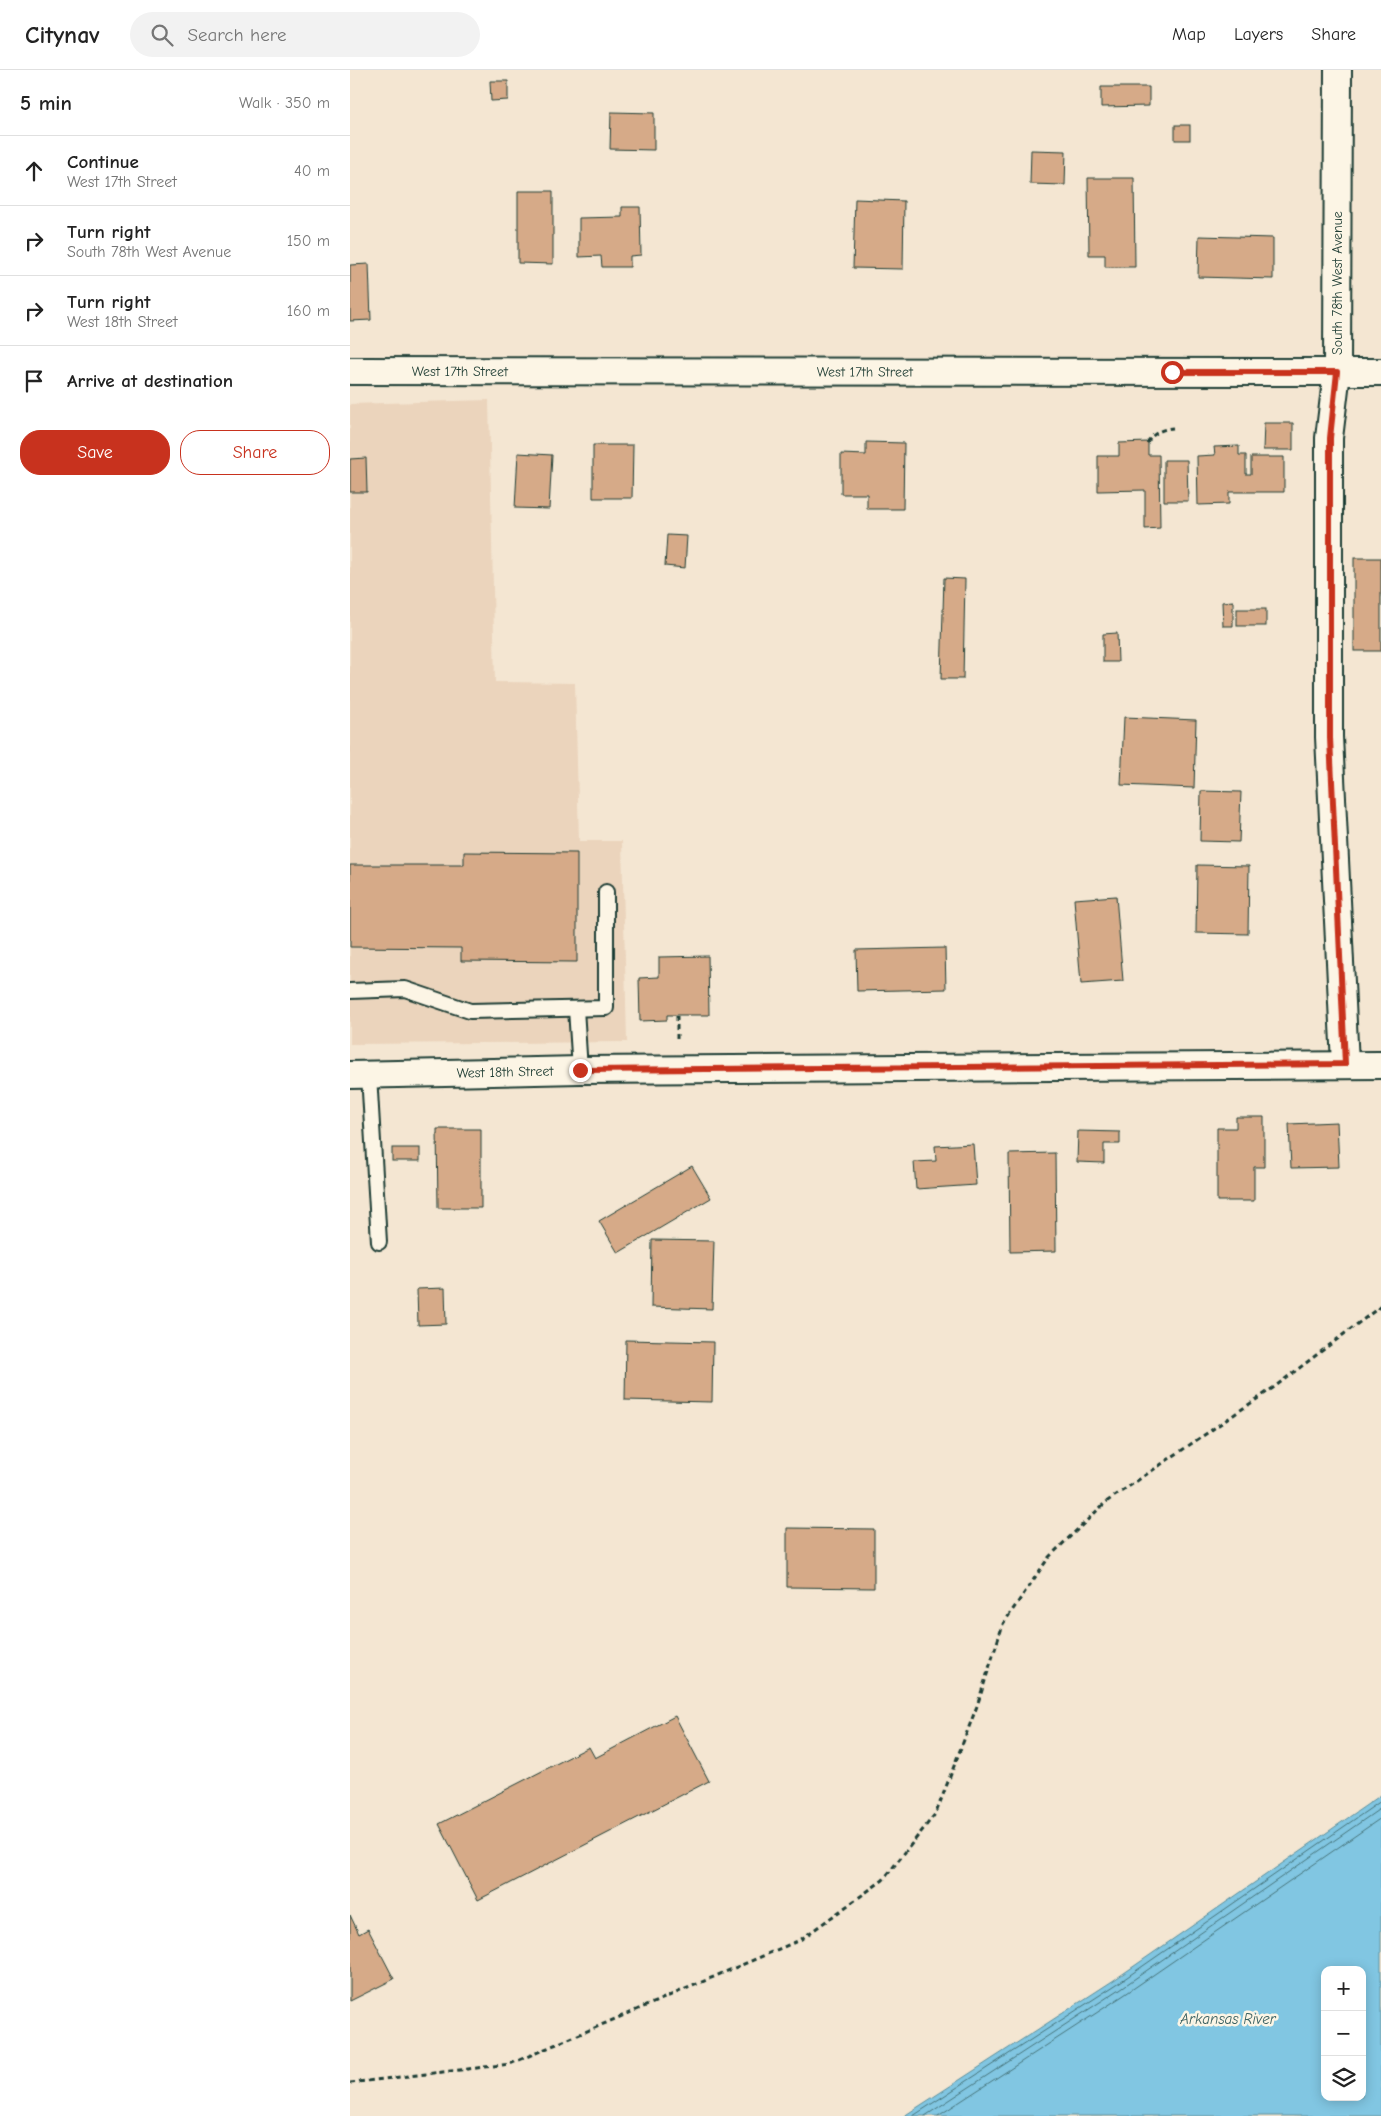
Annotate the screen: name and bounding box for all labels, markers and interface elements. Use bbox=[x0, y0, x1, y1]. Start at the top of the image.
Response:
search box bbox=[130, 12, 480, 57]
text: Citynav bbox=[25, 21, 100, 49]
icon: search bbox=[148, 21, 176, 49]
text: Search here bbox=[188, 24, 286, 46]
text: Map bbox=[1172, 24, 1206, 45]
text: Layers bbox=[1234, 24, 1283, 45]
text: Share bbox=[1311, 24, 1356, 45]
text: 5 min bbox=[20, 91, 72, 115]
text: Walk · 350 m bbox=[239, 94, 330, 112]
text: Continue bbox=[67, 151, 139, 173]
icon: ahead bbox=[20, 157, 48, 185]
text: 40 m bbox=[294, 162, 330, 180]
text: West 17th Street bbox=[67, 173, 177, 191]
street label: South 78th West Avenue bbox=[1329, 211, 1346, 355]
text: Turn right bbox=[67, 221, 151, 243]
icon: right bbox=[20, 227, 48, 255]
text: 150 m bbox=[287, 232, 330, 250]
text: South 78th West Avenue bbox=[67, 243, 231, 261]
text: Turn right bbox=[67, 291, 151, 313]
icon: right bbox=[20, 297, 48, 325]
text: 160 m bbox=[287, 302, 330, 320]
text: West 18th Street bbox=[67, 313, 178, 331]
route start bbox=[1161, 361, 1184, 384]
street label: West 17th Street bbox=[412, 363, 509, 380]
street label: West 17th Street bbox=[817, 363, 914, 380]
icon: arrive bbox=[20, 367, 48, 395]
text: Arrive at destination bbox=[67, 370, 233, 392]
button: Save bbox=[20, 430, 170, 475]
button: Share bbox=[180, 430, 330, 475]
route end bbox=[569, 1059, 592, 1082]
street label: West 18th Street bbox=[456, 1062, 555, 1081]
map controls bbox=[1321, 1966, 1366, 2101]
button: + bbox=[1321, 1966, 1366, 2011]
water label: Arkansas River bbox=[1179, 2010, 1277, 2028]
button: − bbox=[1321, 2011, 1366, 2056]
button: layers bbox=[1321, 2056, 1366, 2101]

